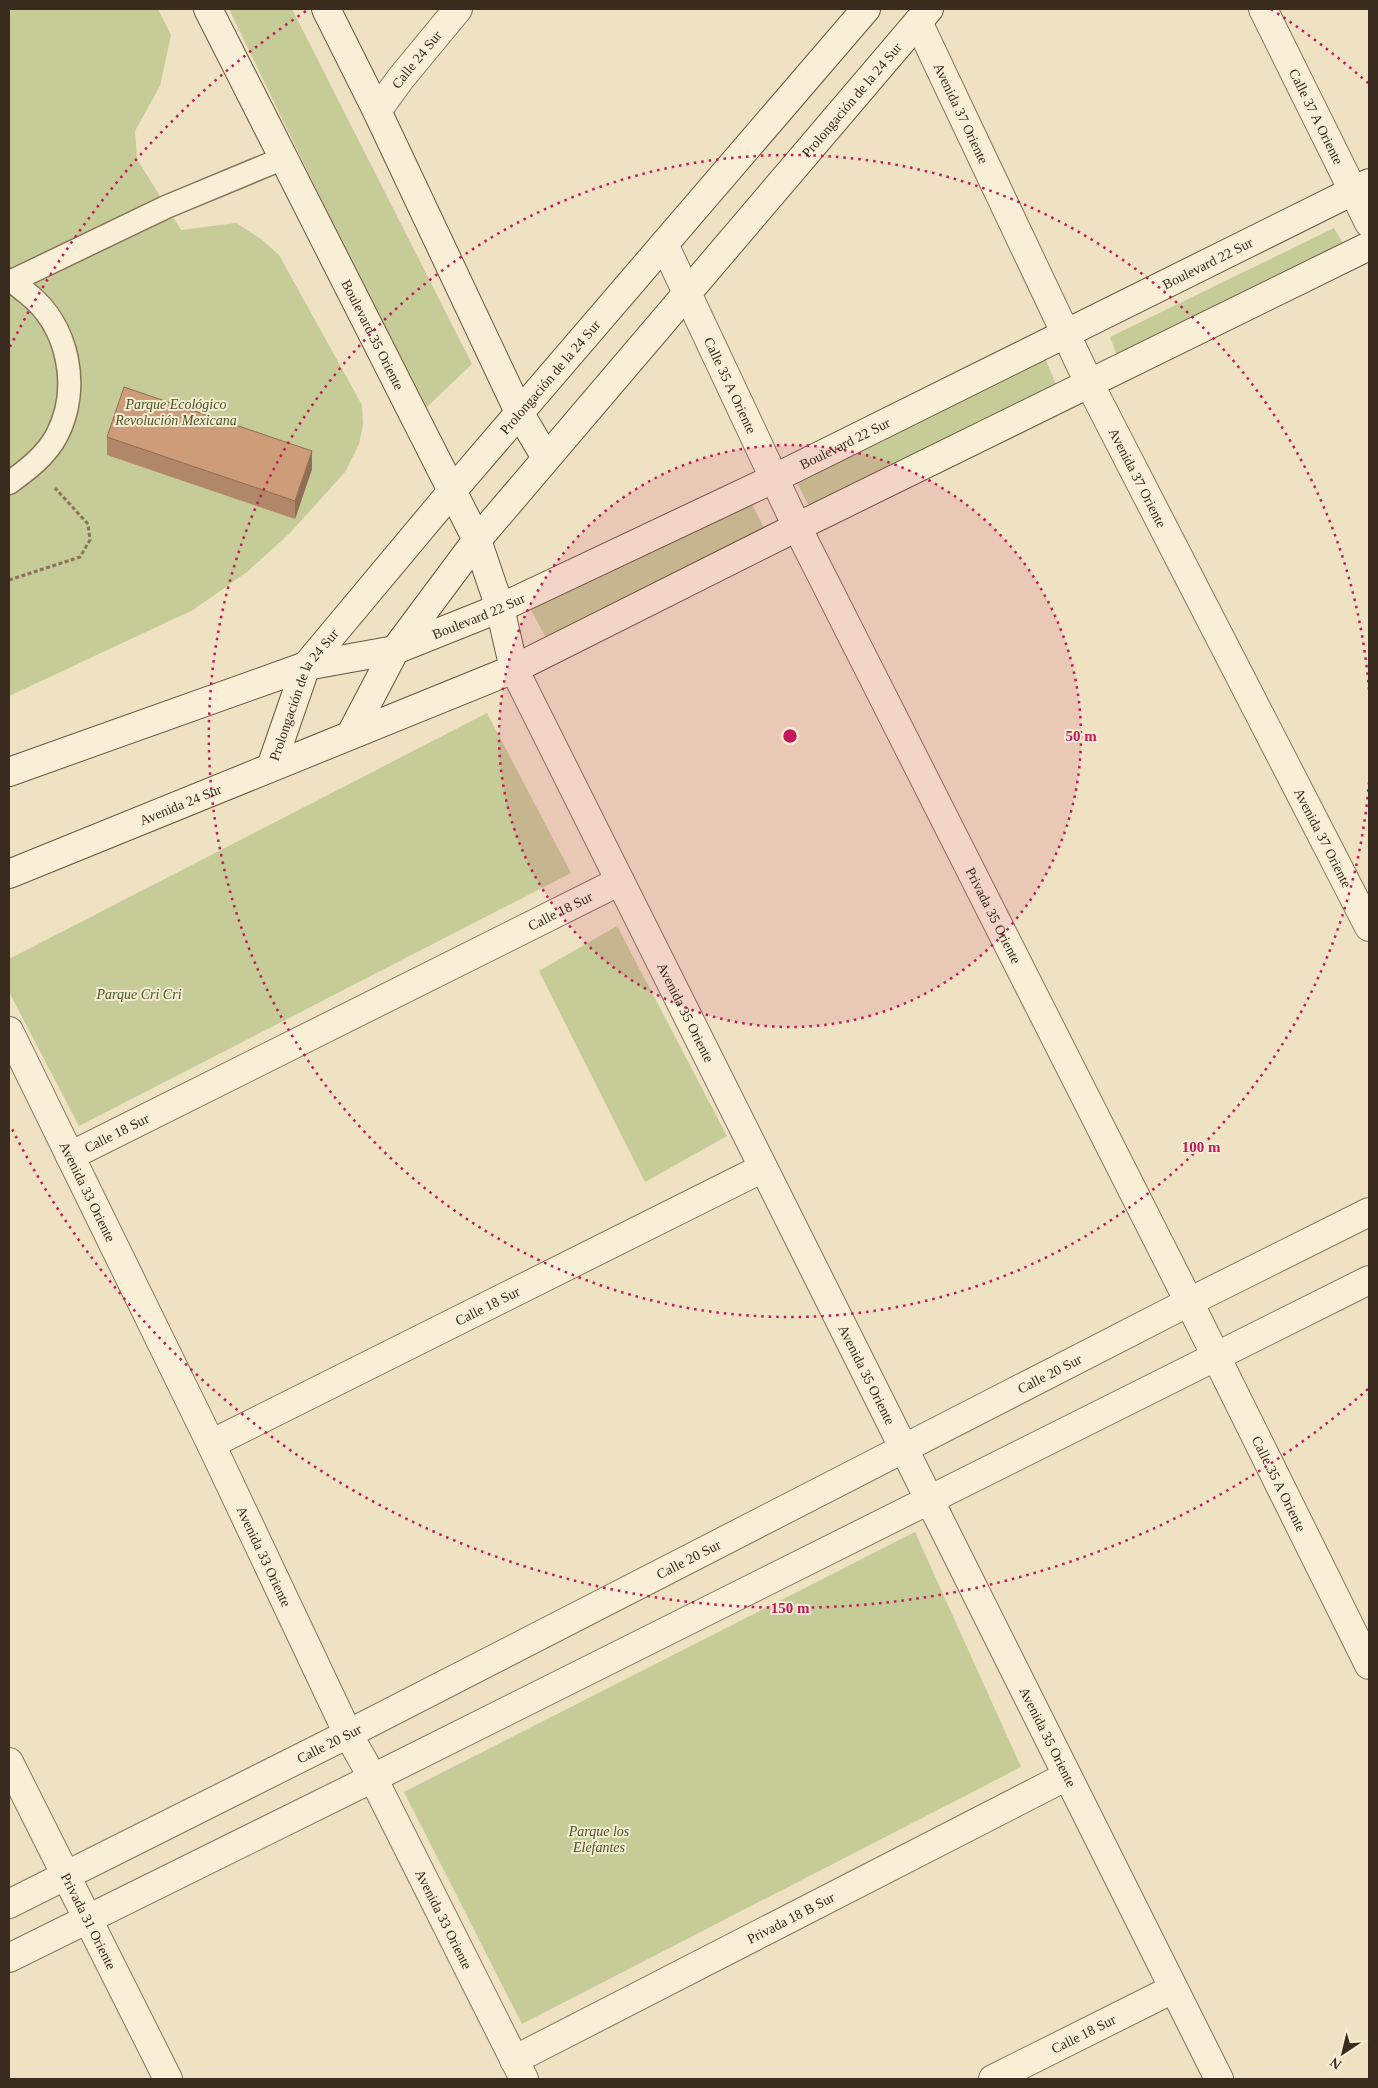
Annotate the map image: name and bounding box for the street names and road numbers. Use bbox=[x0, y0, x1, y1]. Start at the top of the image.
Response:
street label: Calle 24 Sur bbox=[389, 28, 445, 91]
street label: Prolongación de la 24 Sur bbox=[799, 40, 905, 160]
street label: Avenida 37 Oriente bbox=[931, 61, 991, 166]
street label: Calle 37 A Oriente bbox=[1286, 67, 1346, 167]
street label: Boulevard 22 Sur bbox=[1160, 235, 1256, 292]
street label: Boulevard 35 Oriente bbox=[338, 277, 407, 392]
street label: Prolongación de la 24 Sur bbox=[497, 317, 604, 438]
street label: Calle 35 A Oriente bbox=[701, 335, 759, 436]
street label: Boulevard 22 Sur bbox=[797, 415, 893, 472]
street label: Avenida 37 Oriente bbox=[1106, 426, 1169, 530]
street label: Boulevard 22 Sur bbox=[430, 590, 528, 642]
street label: Prolongación de la 24 Sur bbox=[267, 626, 342, 763]
street label: Avenida 24 Sur bbox=[138, 781, 224, 828]
street label: Avenida 37 Oriente bbox=[1291, 786, 1354, 890]
street label: Privada 35 Oriente bbox=[962, 865, 1024, 966]
street label: Calle 18 Sur bbox=[526, 889, 595, 934]
street label: Avenida 35 Oriente bbox=[654, 960, 716, 1065]
street label: Calle 18 Sur bbox=[82, 1111, 152, 1156]
street label: Avenida 33 Oriente bbox=[56, 1140, 118, 1244]
street label: Calle 18 Sur bbox=[453, 1284, 523, 1329]
street label: Avenida 35 Oriente bbox=[835, 1323, 898, 1427]
street label: Calle 20 Sur bbox=[1015, 1351, 1085, 1397]
street label: Calle 35 A Oriente bbox=[1249, 1434, 1309, 1534]
street label: Avenida 33 Oriente bbox=[233, 1504, 294, 1609]
street label: Calle 20 Sur bbox=[654, 1537, 724, 1582]
street label: Avenida 35 Oriente bbox=[1016, 1685, 1079, 1789]
street label: Calle 20 Sur bbox=[295, 1721, 364, 1766]
street label: Avenida 33 Oriente bbox=[412, 1867, 475, 1972]
street label: Privada 31 Oriente bbox=[58, 1871, 119, 1972]
street label: Privada 18 B Sur bbox=[745, 1890, 837, 1947]
street label: Calle 18 Sur bbox=[1049, 2012, 1119, 2057]

